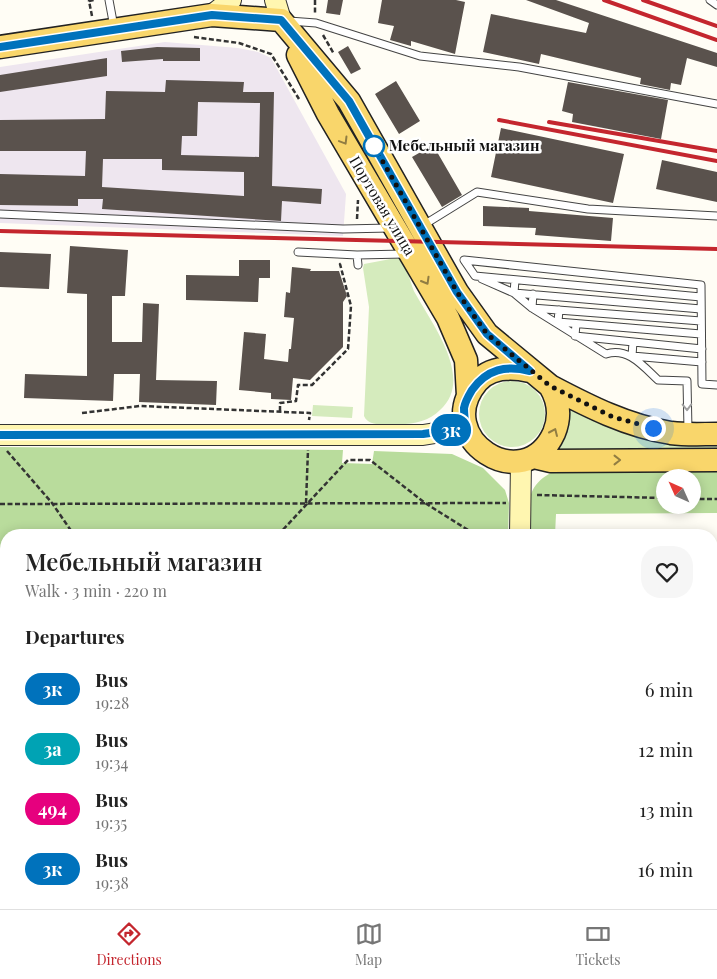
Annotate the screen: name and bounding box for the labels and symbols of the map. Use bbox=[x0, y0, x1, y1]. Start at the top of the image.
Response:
marker: Мебельный магазин bbox=[363, 135, 385, 157]
place label: Мебельный магазин bbox=[389, 135, 540, 155]
one-way arrow bbox=[338, 136, 348, 145]
street label: Портовая улица bbox=[345, 152, 421, 259]
one-way arrow bbox=[420, 276, 430, 285]
one-way arrow bbox=[682, 404, 693, 412]
line badge: 3к bbox=[428, 414, 474, 446]
your location bbox=[641, 416, 666, 441]
one-way arrow bbox=[548, 428, 559, 437]
one-way arrow bbox=[614, 455, 622, 465]
north arrow bbox=[656, 469, 701, 514]

